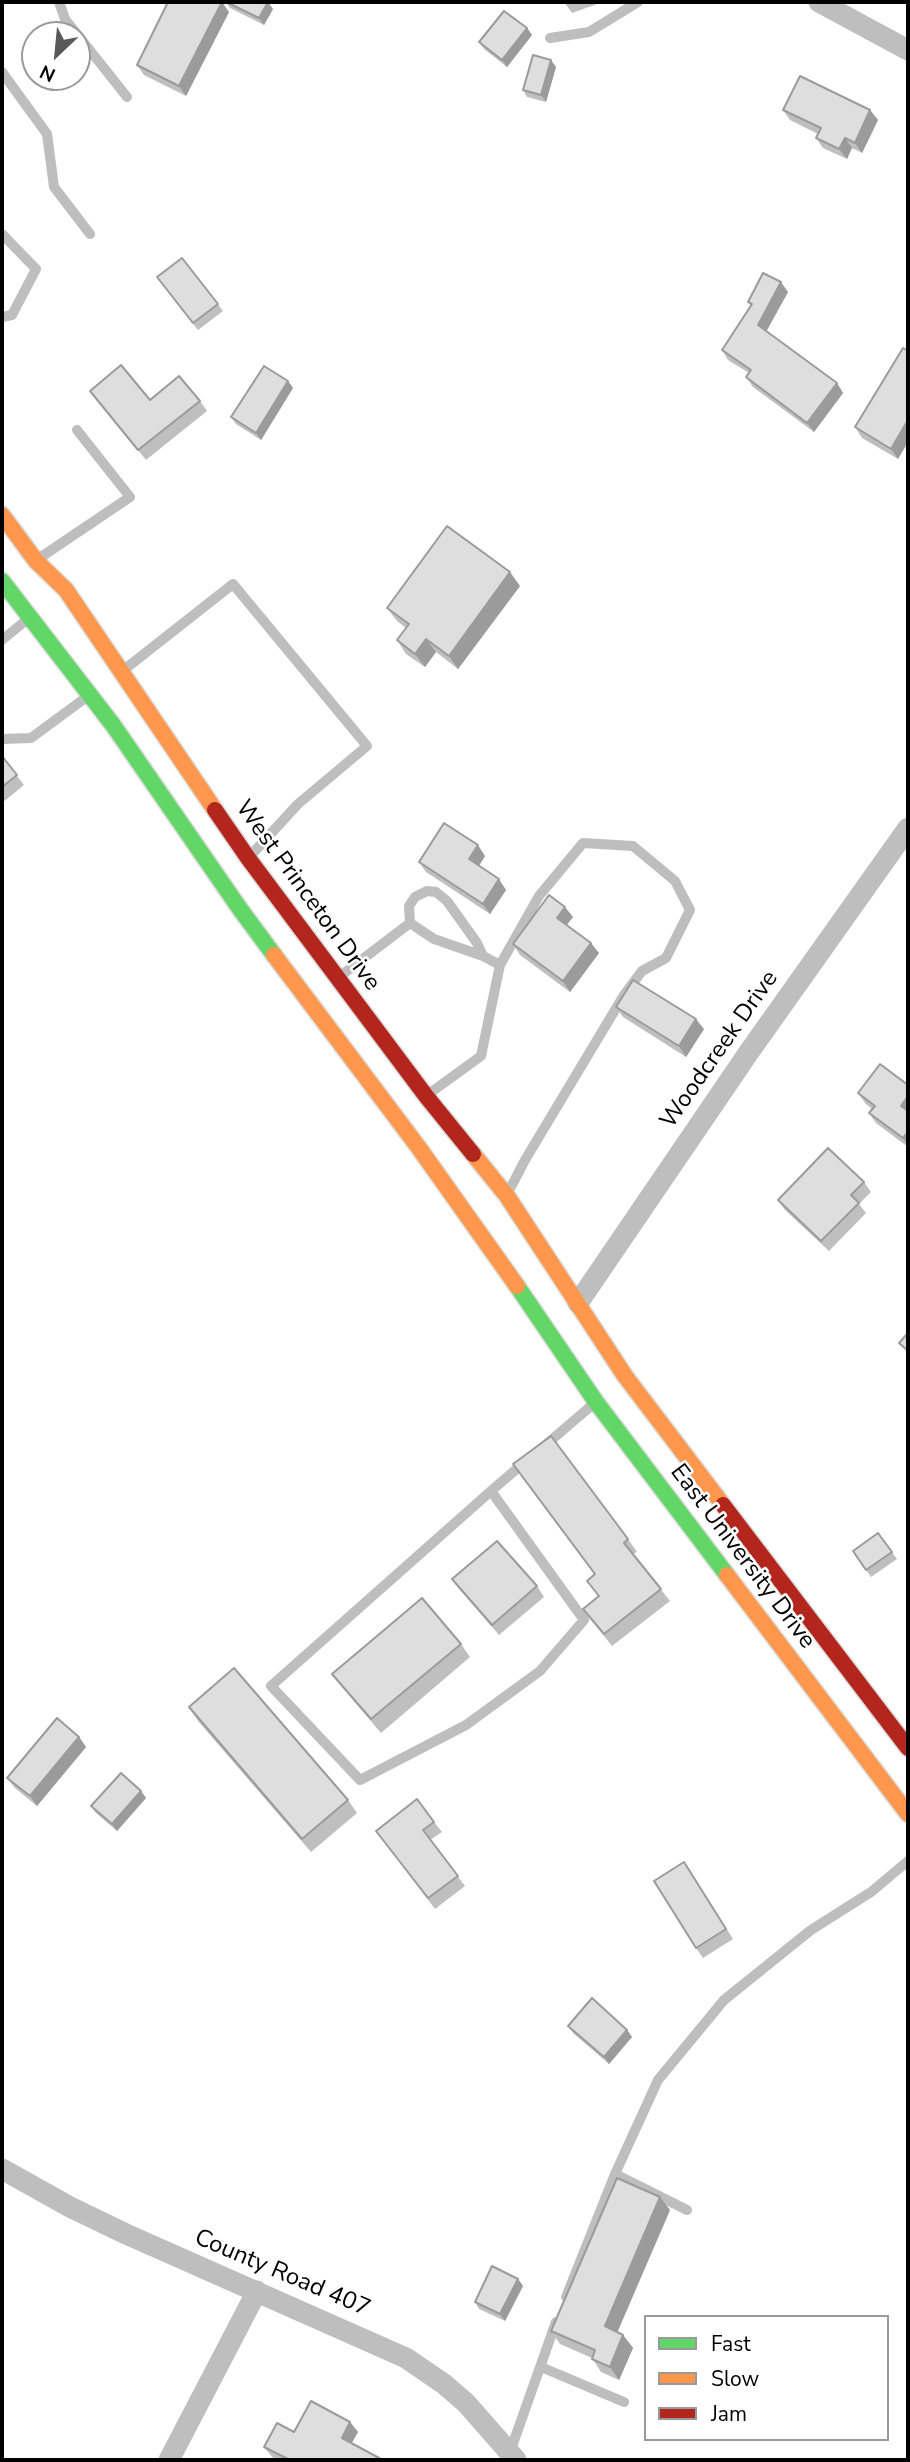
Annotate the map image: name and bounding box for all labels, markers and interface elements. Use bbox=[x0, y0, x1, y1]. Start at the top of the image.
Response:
north arrow bbox=[21, 21, 91, 91]
text: N bbox=[36, 58, 60, 88]
street label: West Princeton Drive bbox=[228, 795, 386, 997]
street label: Woodcreek Drive bbox=[655, 966, 785, 1134]
street label: East University Drive bbox=[663, 1459, 821, 1655]
street label: County Road 407 bbox=[190, 2224, 374, 2324]
legend bbox=[644, 2315, 889, 2441]
text: Fast bbox=[711, 2330, 751, 2358]
text: Slow bbox=[711, 2365, 759, 2393]
text: Jam bbox=[711, 2400, 747, 2428]

